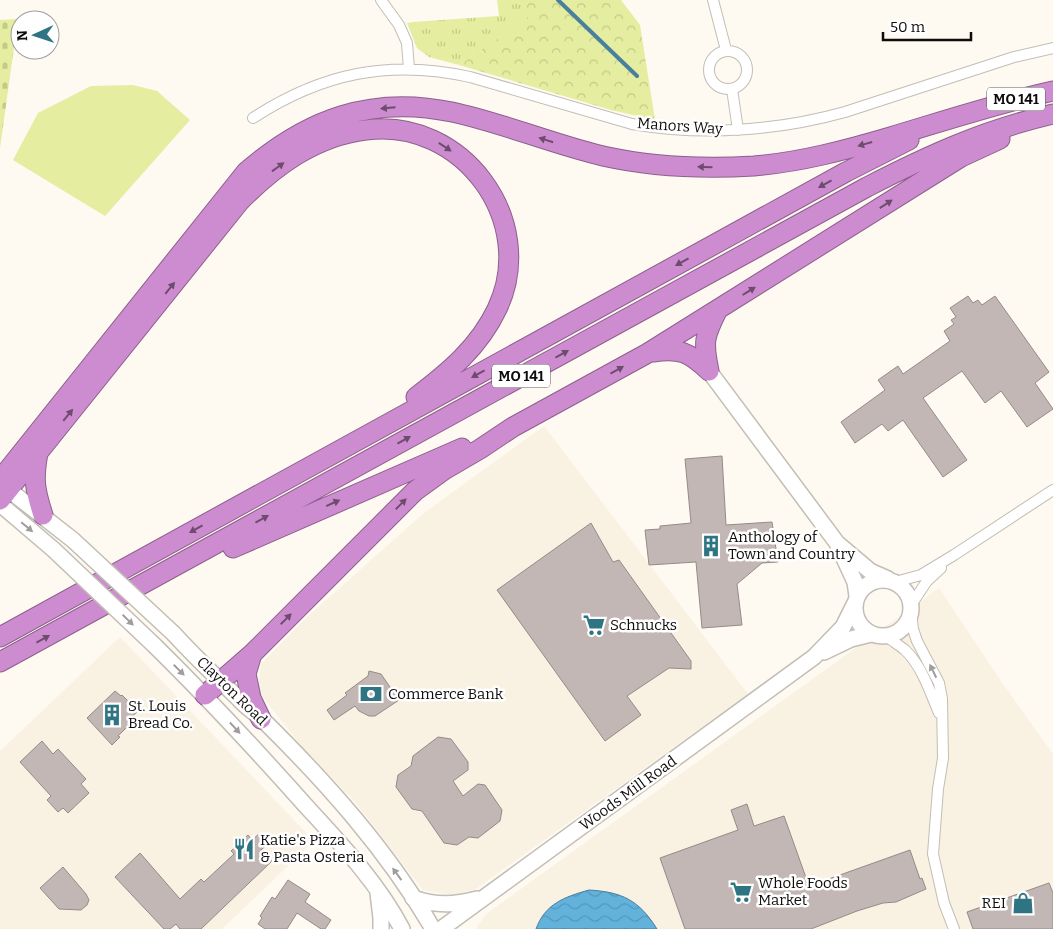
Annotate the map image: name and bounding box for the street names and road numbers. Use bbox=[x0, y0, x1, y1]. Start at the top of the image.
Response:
road number: MO 141 bbox=[987, 88, 1045, 110]
street label: Manors Way bbox=[637, 114, 723, 138]
road number: MO 141 bbox=[492, 364, 550, 388]
street label: Clayton Road bbox=[193, 653, 271, 729]
street label: Woods Mill Road bbox=[576, 752, 680, 834]

